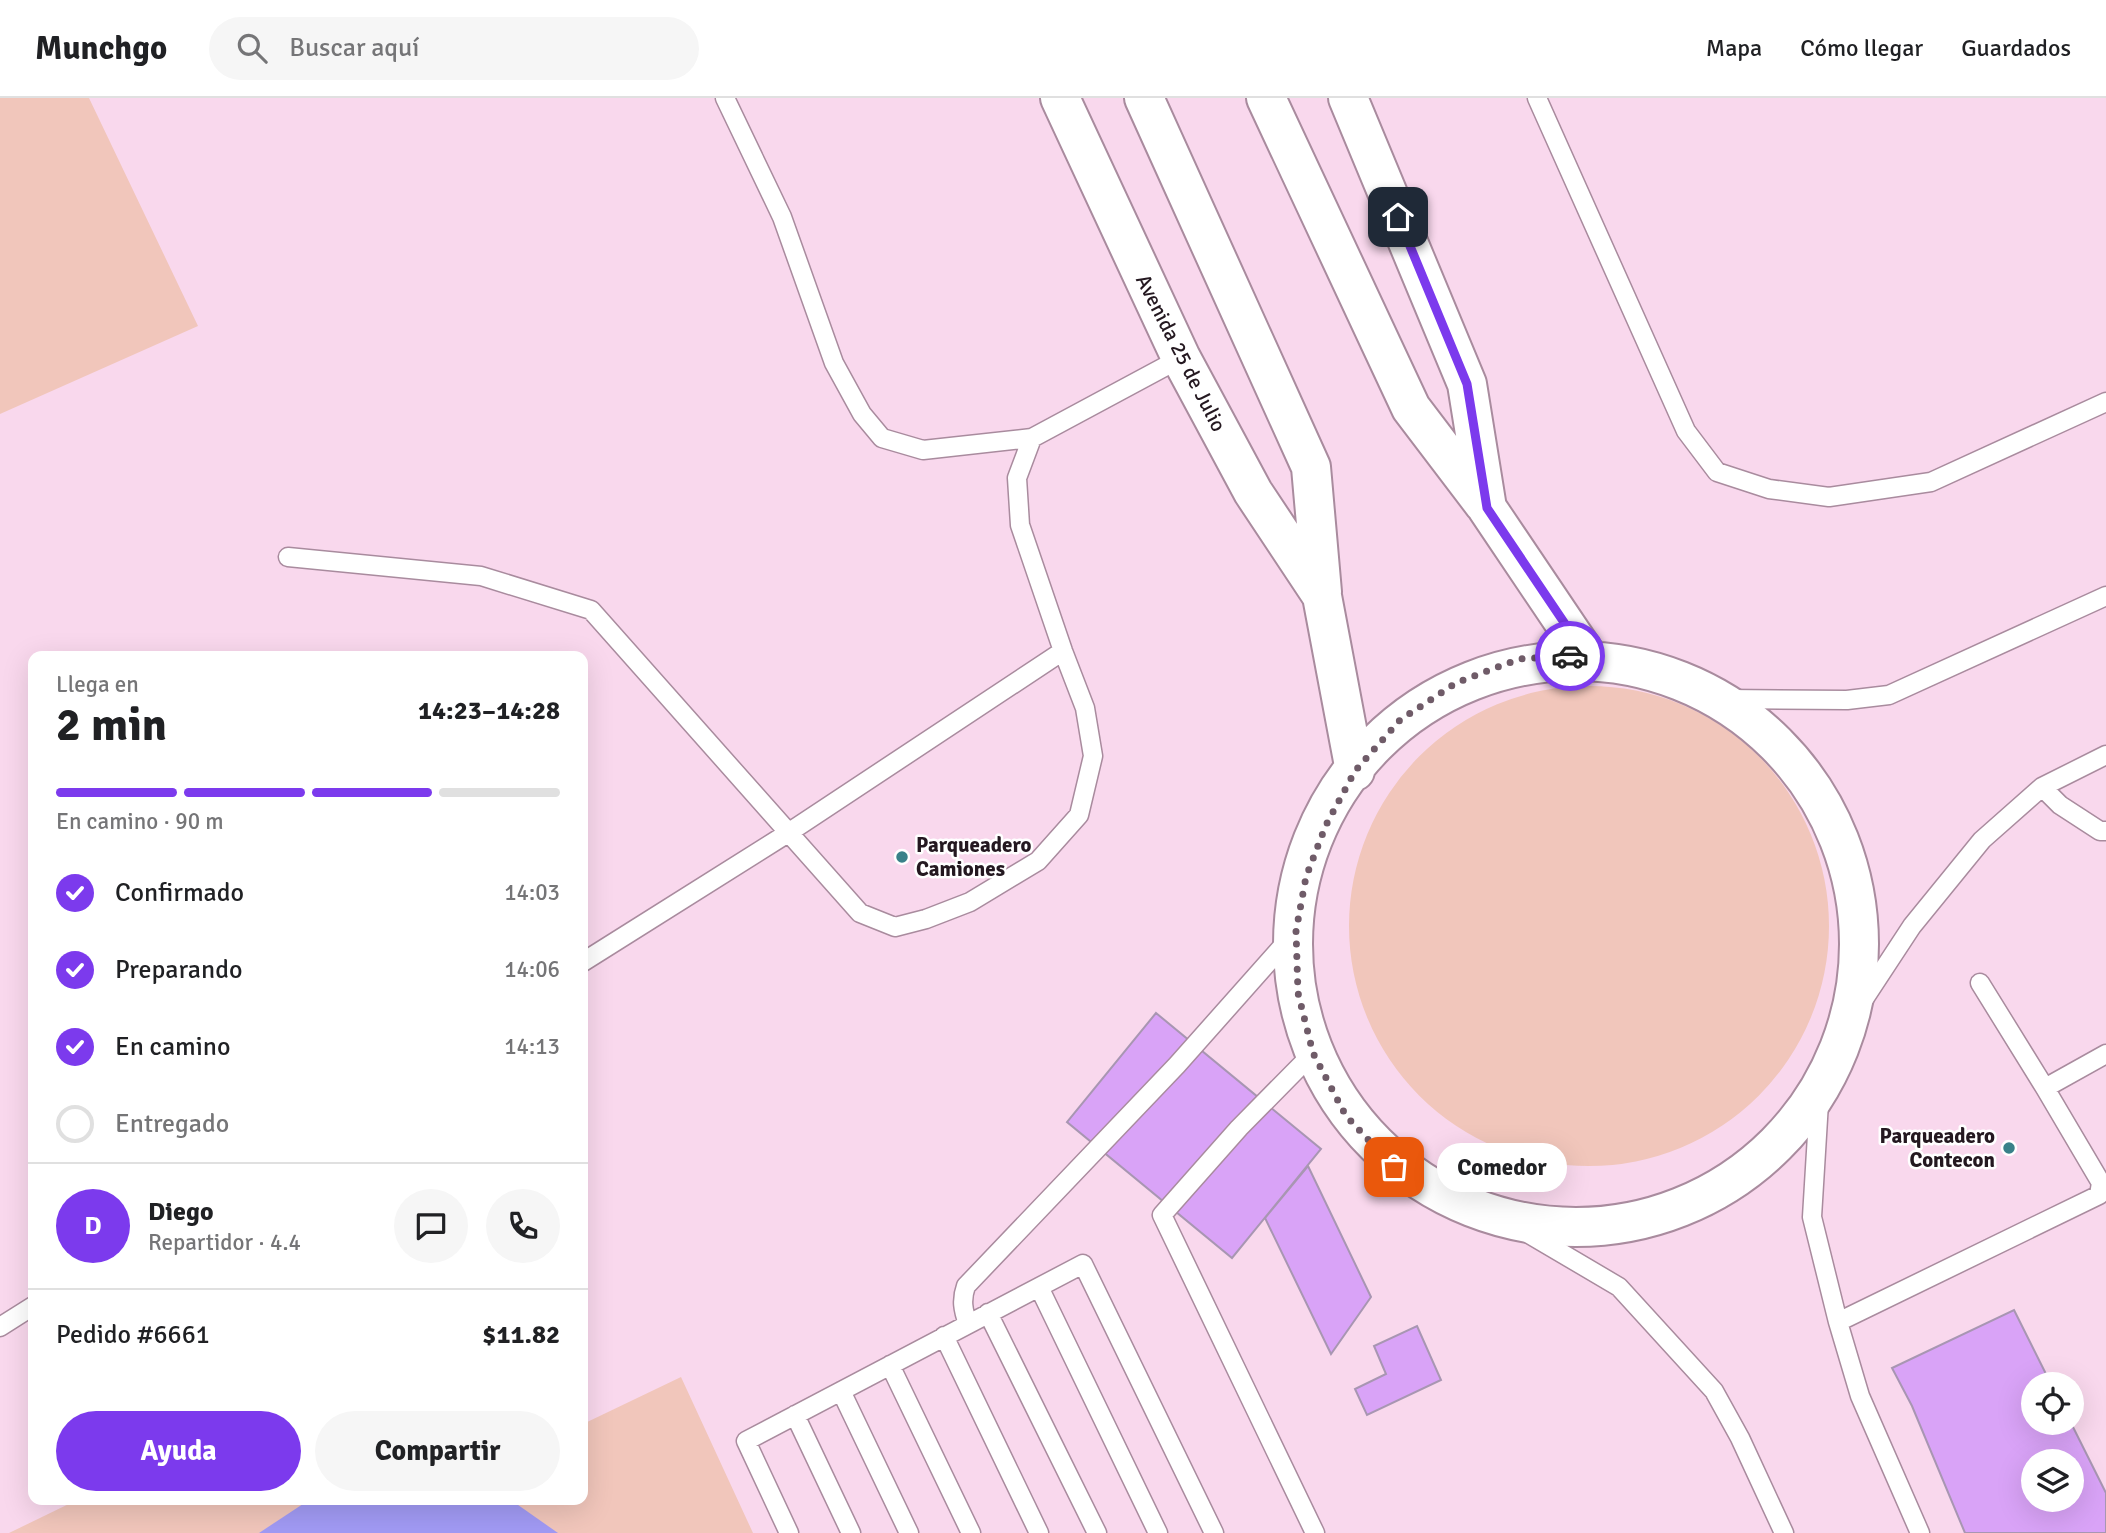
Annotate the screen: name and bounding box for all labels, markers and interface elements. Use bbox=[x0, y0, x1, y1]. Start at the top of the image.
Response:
search box bbox=[209, 17, 699, 80]
text: Munchgo bbox=[35, 28, 167, 69]
icon: search bbox=[233, 29, 271, 67]
text: Buscar aquí bbox=[289, 32, 419, 64]
text: Mapa bbox=[1706, 33, 1762, 63]
text: Cómo llegar bbox=[1800, 33, 1923, 63]
text: Guardados bbox=[1961, 33, 2071, 63]
pin bbox=[1368, 187, 1428, 247]
icon: home bbox=[1379, 198, 1417, 236]
street label: Avenida 25 de Julio bbox=[1130, 270, 1232, 436]
courier bbox=[1535, 621, 1605, 691]
icon: car bbox=[1551, 637, 1589, 675]
text: Llega en bbox=[56, 670, 139, 699]
text: 14:23–14:28 bbox=[418, 695, 560, 727]
text: 2 min bbox=[56, 697, 167, 753]
text: En camino · 90 m bbox=[56, 807, 224, 836]
place label: Parqueadero Camiones bbox=[916, 832, 1031, 882]
marker: Parqueadero Camiones bbox=[894, 849, 910, 865]
icon: check bbox=[56, 874, 94, 912]
text: Confirmado bbox=[115, 877, 244, 909]
text: 14:03 bbox=[504, 878, 560, 907]
icon: check bbox=[56, 951, 94, 989]
text: Preparando bbox=[115, 954, 242, 986]
text: 14:06 bbox=[504, 955, 560, 984]
icon: check bbox=[56, 1028, 94, 1066]
text: En camino bbox=[115, 1031, 231, 1063]
text: 14:13 bbox=[504, 1032, 560, 1061]
text: Entregado bbox=[115, 1108, 229, 1140]
place label: Parqueadero Contecon bbox=[1880, 1123, 1995, 1173]
pin bbox=[1364, 1137, 1424, 1197]
marker: Parqueadero Contecon bbox=[2001, 1140, 2017, 1156]
callout: Comedor bbox=[1436, 1142, 1566, 1192]
icon: bag bbox=[1375, 1148, 1413, 1186]
text: Comedor bbox=[1457, 1153, 1547, 1182]
button: chat bbox=[394, 1189, 468, 1263]
button: phone bbox=[486, 1189, 560, 1263]
text: Diego bbox=[148, 1196, 214, 1228]
text: D bbox=[84, 1210, 102, 1242]
text: Repartidor · 4.4 bbox=[148, 1228, 301, 1257]
text: Pedido #6661 bbox=[56, 1319, 210, 1351]
text: $11.82 bbox=[482, 1319, 560, 1351]
map controls bbox=[2021, 1372, 2084, 1512]
button: locate bbox=[2021, 1372, 2084, 1435]
button: Ayuda bbox=[56, 1411, 301, 1491]
button: Compartir bbox=[315, 1411, 560, 1491]
button: layers bbox=[2021, 1449, 2084, 1512]

